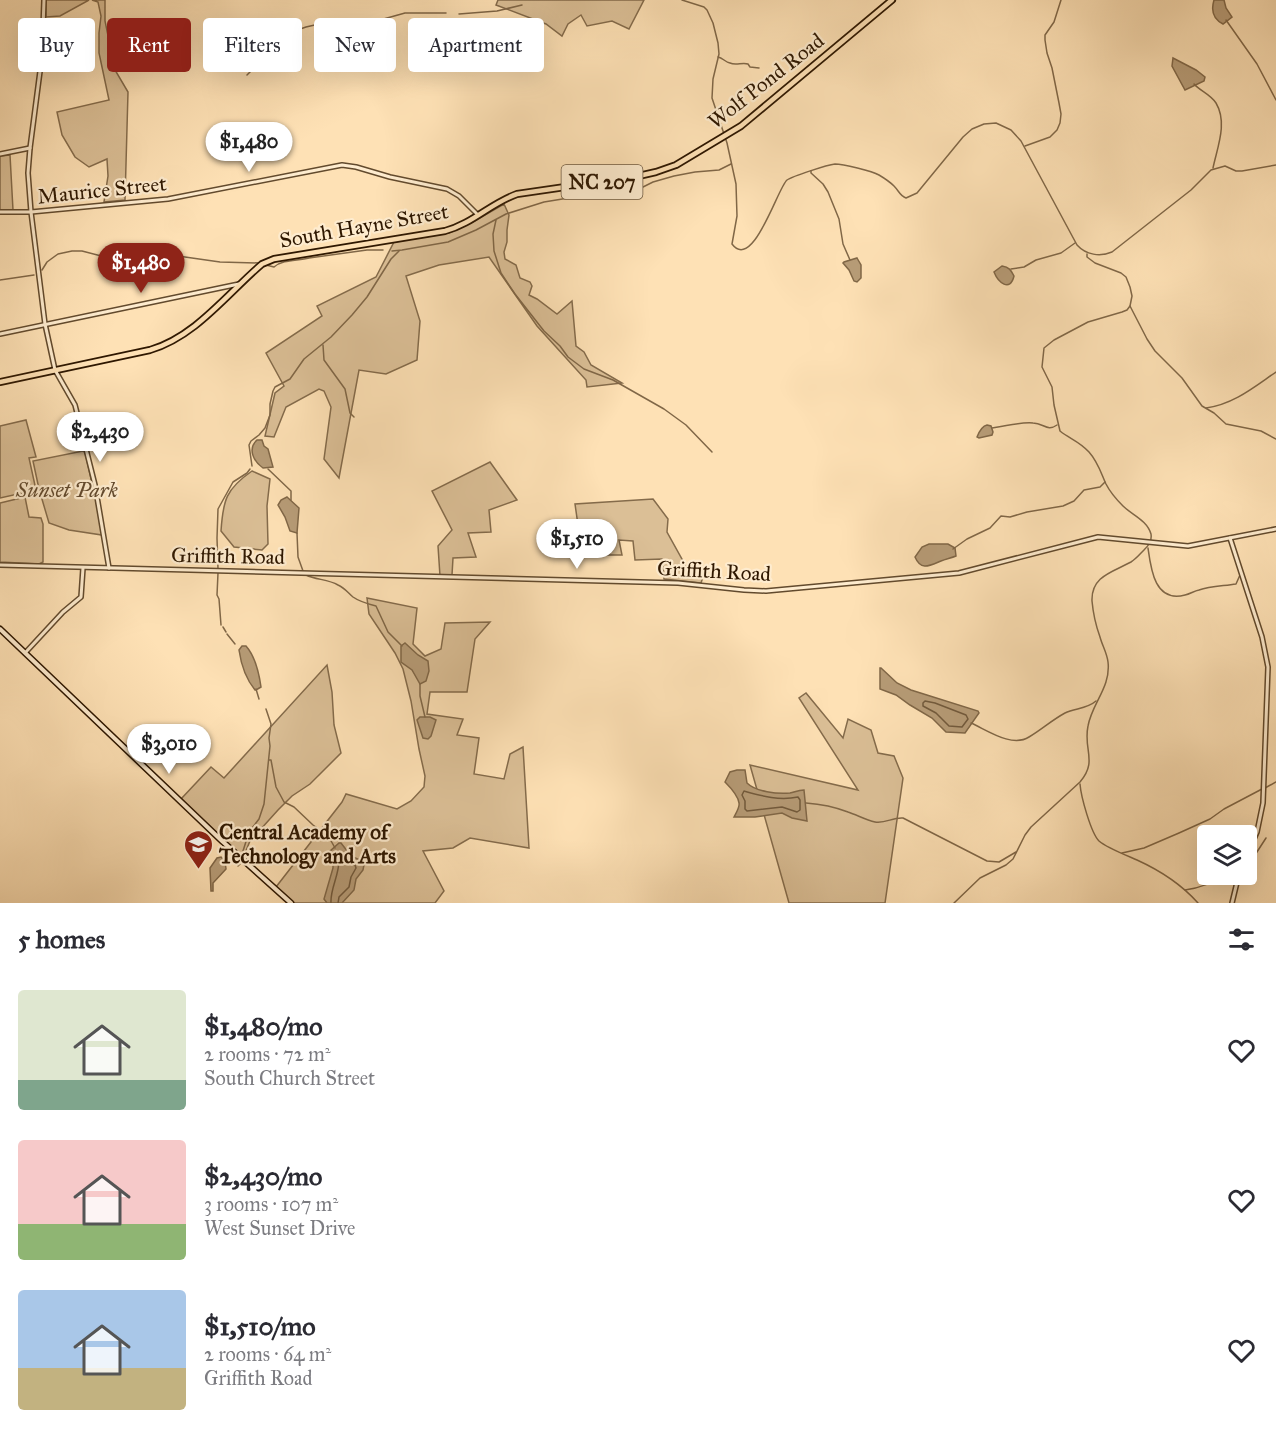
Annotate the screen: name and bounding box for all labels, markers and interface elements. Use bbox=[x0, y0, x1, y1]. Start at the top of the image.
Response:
chip: Buy bbox=[18, 18, 95, 72]
chip: Rent bbox=[107, 18, 191, 72]
chip: Filters bbox=[203, 18, 302, 72]
chip: New bbox=[314, 18, 396, 72]
chip: Apartment bbox=[408, 18, 544, 72]
street label: Wolf Pond Road bbox=[703, 27, 830, 134]
pin: $1,480 bbox=[200, 122, 298, 173]
text: $1,480 bbox=[220, 129, 278, 153]
road number: NC 207 bbox=[562, 165, 642, 199]
street label: Maurice Street bbox=[36, 170, 168, 210]
street label: South Hayne Street bbox=[278, 198, 451, 254]
pin: $1,480 bbox=[92, 243, 190, 294]
text: $1,480 bbox=[112, 250, 170, 274]
pin: $2,430 bbox=[51, 412, 149, 463]
text: $2,430 bbox=[71, 419, 129, 443]
park label: Sunset Park bbox=[15, 477, 119, 503]
pin: $1,510 bbox=[528, 519, 626, 570]
text: $1,510 bbox=[550, 526, 604, 550]
street label: Griffith Road bbox=[171, 542, 286, 570]
street label: Griffith Road bbox=[656, 555, 772, 587]
pin: $3,010 bbox=[120, 724, 218, 775]
text: $3,010 bbox=[141, 731, 197, 755]
place label: Central Academy of Technology and Arts bbox=[218, 819, 396, 869]
map controls bbox=[1197, 825, 1257, 885]
button: layers bbox=[1197, 825, 1257, 885]
school or university icon: Central Academy of Technology and Arts bbox=[182, 828, 214, 870]
text: 5 homes bbox=[18, 923, 105, 955]
icon: filters bbox=[1225, 923, 1258, 956]
text: $1,480/mo bbox=[204, 1010, 323, 1042]
icon: home bbox=[66, 1014, 138, 1086]
icon: heart bbox=[1225, 1034, 1258, 1067]
text: 2 rooms · 72 m² bbox=[204, 1042, 331, 1066]
text: South Church Street bbox=[204, 1066, 375, 1090]
text: $2,430/mo bbox=[204, 1160, 322, 1192]
icon: home bbox=[66, 1164, 138, 1236]
icon: heart bbox=[1225, 1184, 1258, 1217]
text: 3 rooms · 107 m² bbox=[204, 1192, 338, 1216]
text: West Sunset Drive bbox=[204, 1216, 355, 1240]
text: $1,510/mo bbox=[204, 1310, 316, 1342]
icon: home bbox=[66, 1314, 138, 1386]
icon: heart bbox=[1225, 1334, 1258, 1367]
text: 2 rooms · 64 m² bbox=[204, 1342, 331, 1366]
text: Griffith Road bbox=[204, 1366, 313, 1390]

